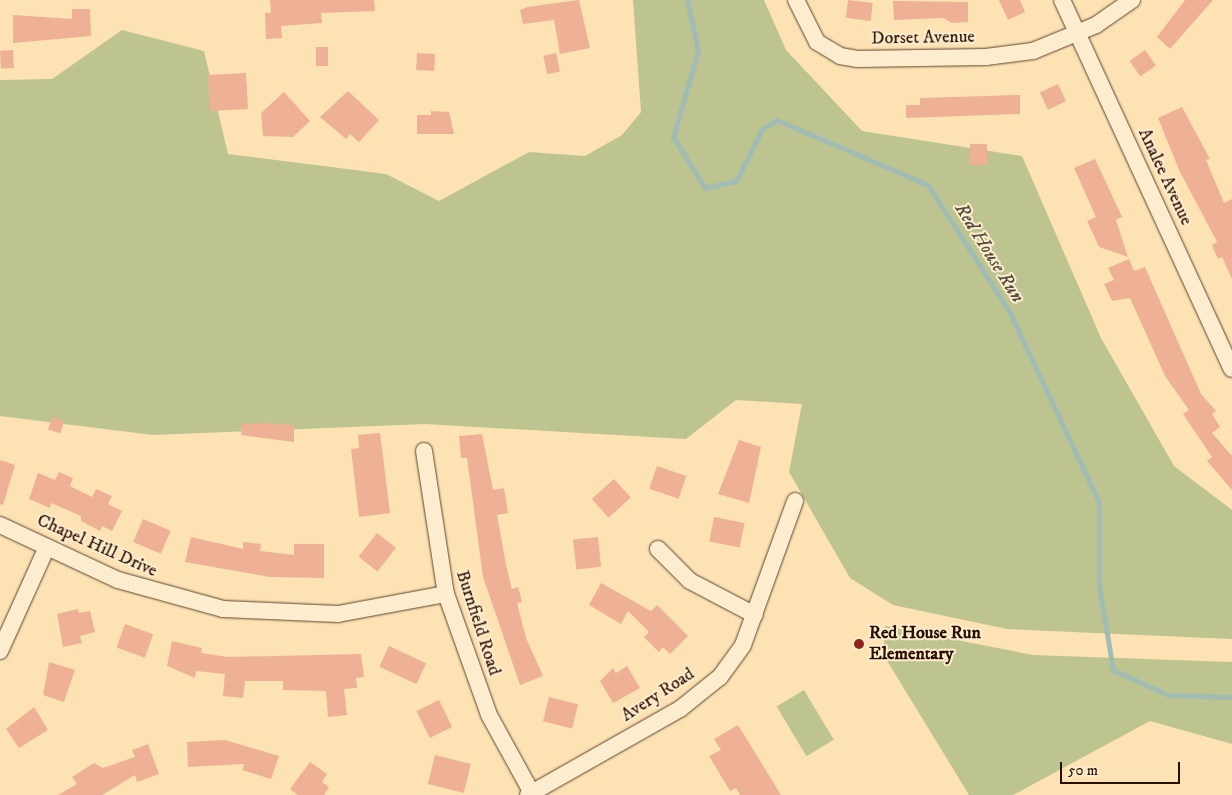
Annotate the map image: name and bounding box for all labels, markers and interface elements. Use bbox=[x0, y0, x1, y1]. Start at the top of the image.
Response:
street label: Dorset Avenue bbox=[871, 26, 975, 50]
street label: Analee Avenue bbox=[1133, 125, 1197, 229]
water label: Red House Run bbox=[949, 199, 1029, 307]
street label: Chapel Hill Drive bbox=[34, 510, 160, 582]
street label: Burnfield Road bbox=[451, 568, 505, 678]
place label: Red House Run Elementary bbox=[869, 623, 981, 666]
marker: Red House Run Elementary bbox=[853, 638, 865, 650]
street label: Avery Road bbox=[617, 663, 699, 727]
scale bar bbox=[1062, 752, 1182, 784]
text: 50 m bbox=[1068, 761, 1098, 780]

